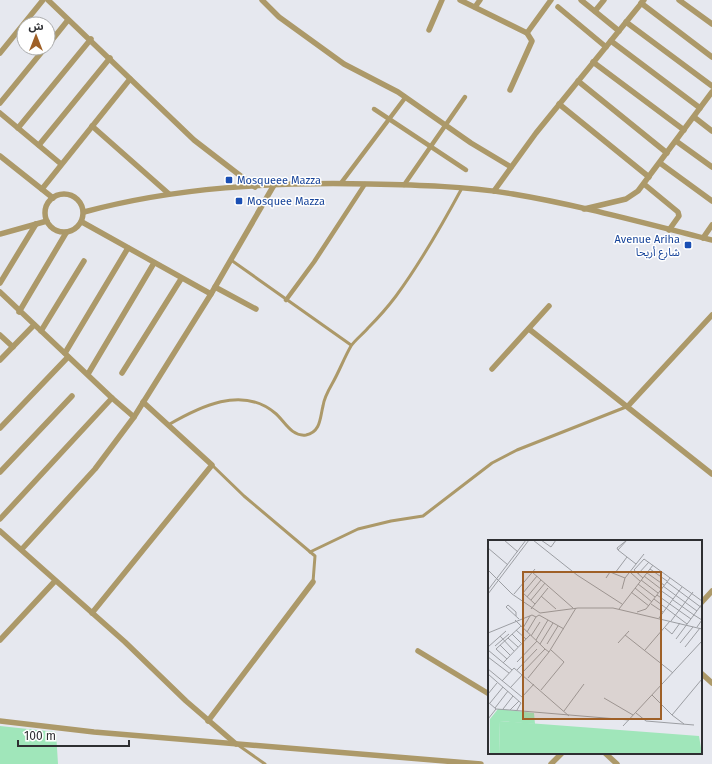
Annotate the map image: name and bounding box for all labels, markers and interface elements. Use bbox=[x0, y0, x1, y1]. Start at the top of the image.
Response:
north arrow bbox=[16, 16, 56, 56]
text: ش bbox=[28, 20, 44, 33]
place label: Mosqueee Mazza bbox=[237, 174, 321, 187]
marker: Mosqueee Mazza bbox=[224, 175, 234, 185]
place label: Mosquee Mazza bbox=[247, 195, 325, 208]
marker: Mosquee Mazza bbox=[234, 196, 244, 206]
place label: Avenue Ariha شارع أريحا bbox=[614, 233, 680, 260]
marker: Avenue Ariha شارع أريحا bbox=[683, 240, 693, 250]
inset map bbox=[488, 540, 702, 754]
scale bar bbox=[18, 722, 129, 748]
text: 100 m bbox=[24, 729, 56, 743]

